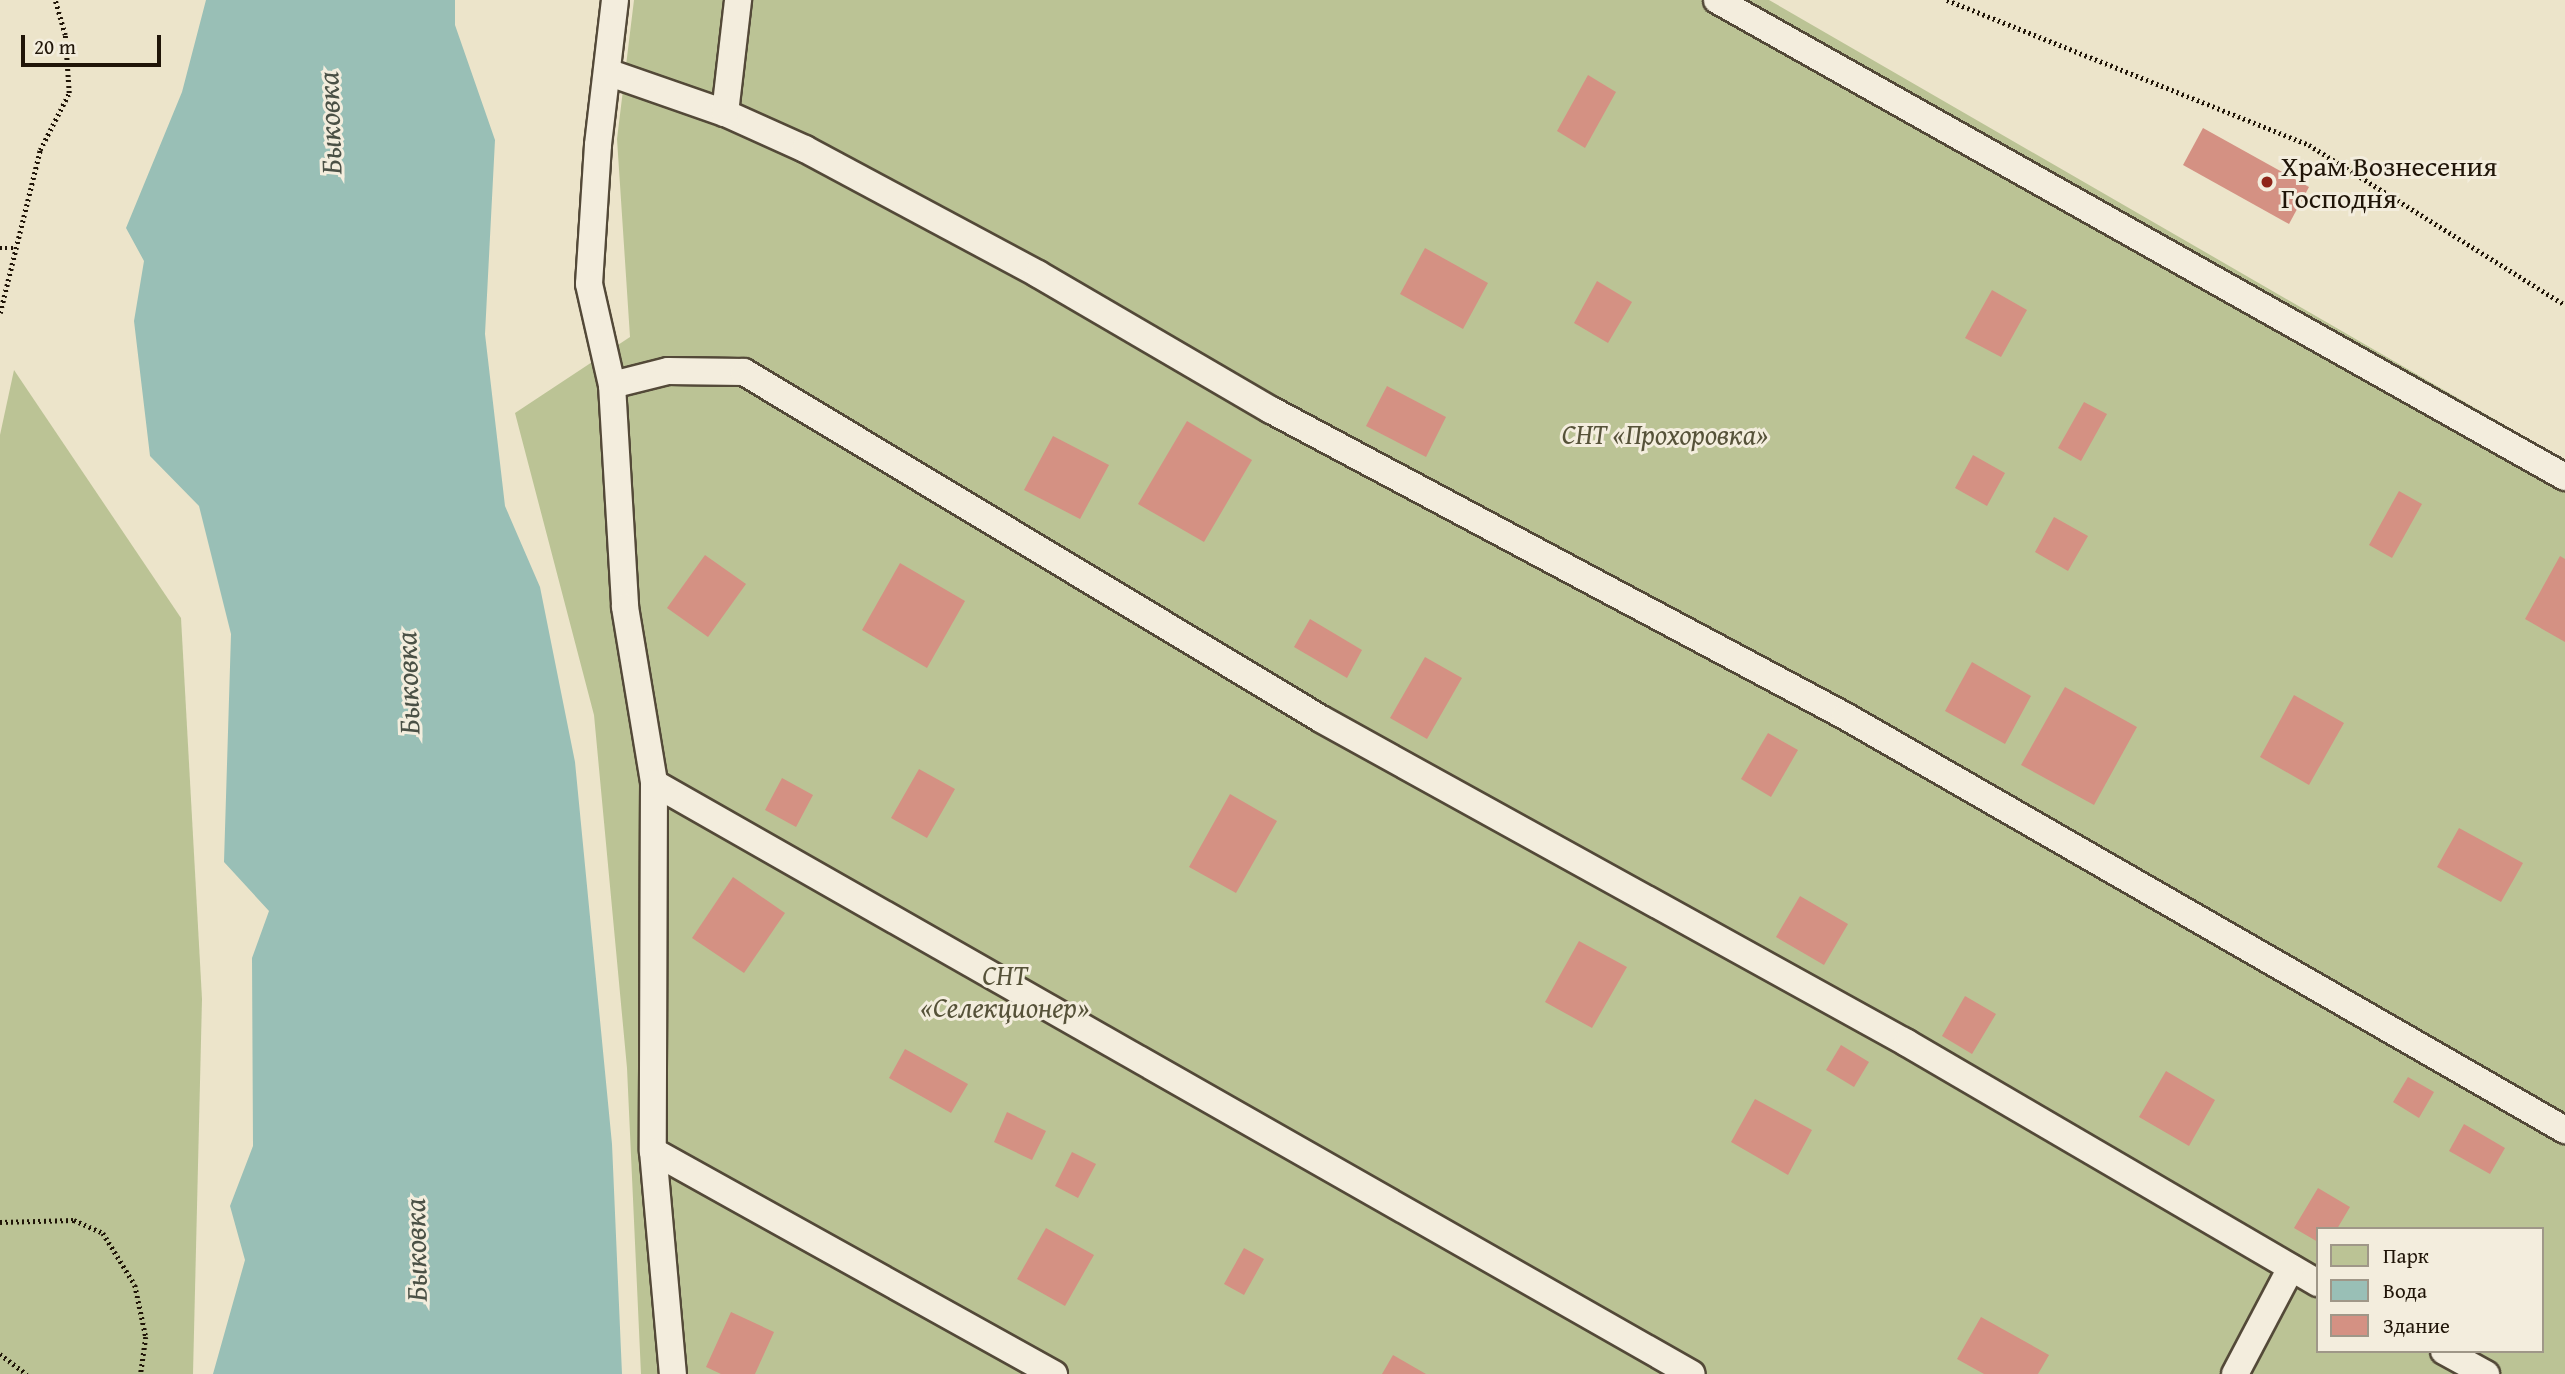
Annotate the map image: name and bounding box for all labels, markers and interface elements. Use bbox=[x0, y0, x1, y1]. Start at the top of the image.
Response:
scale bar bbox=[24, 21, 164, 65]
text: 20 m bbox=[34, 31, 76, 62]
water label: Быковка bbox=[309, 71, 349, 175]
place label: Храм Вознесения Господня bbox=[2281, 149, 2497, 215]
marker: Храм Вознесения Господня bbox=[2259, 174, 2275, 190]
park label: СНТ «Прохоровка» bbox=[1562, 417, 1768, 451]
water label: Быковка bbox=[387, 631, 427, 735]
park label: СНТ «Селекционер» bbox=[921, 958, 1089, 1024]
water label: Быковка bbox=[396, 1198, 434, 1302]
legend bbox=[2316, 1227, 2544, 1353]
text: Парк bbox=[2383, 1240, 2429, 1271]
text: Вода bbox=[2383, 1275, 2427, 1306]
text: Здание bbox=[2383, 1310, 2450, 1341]

